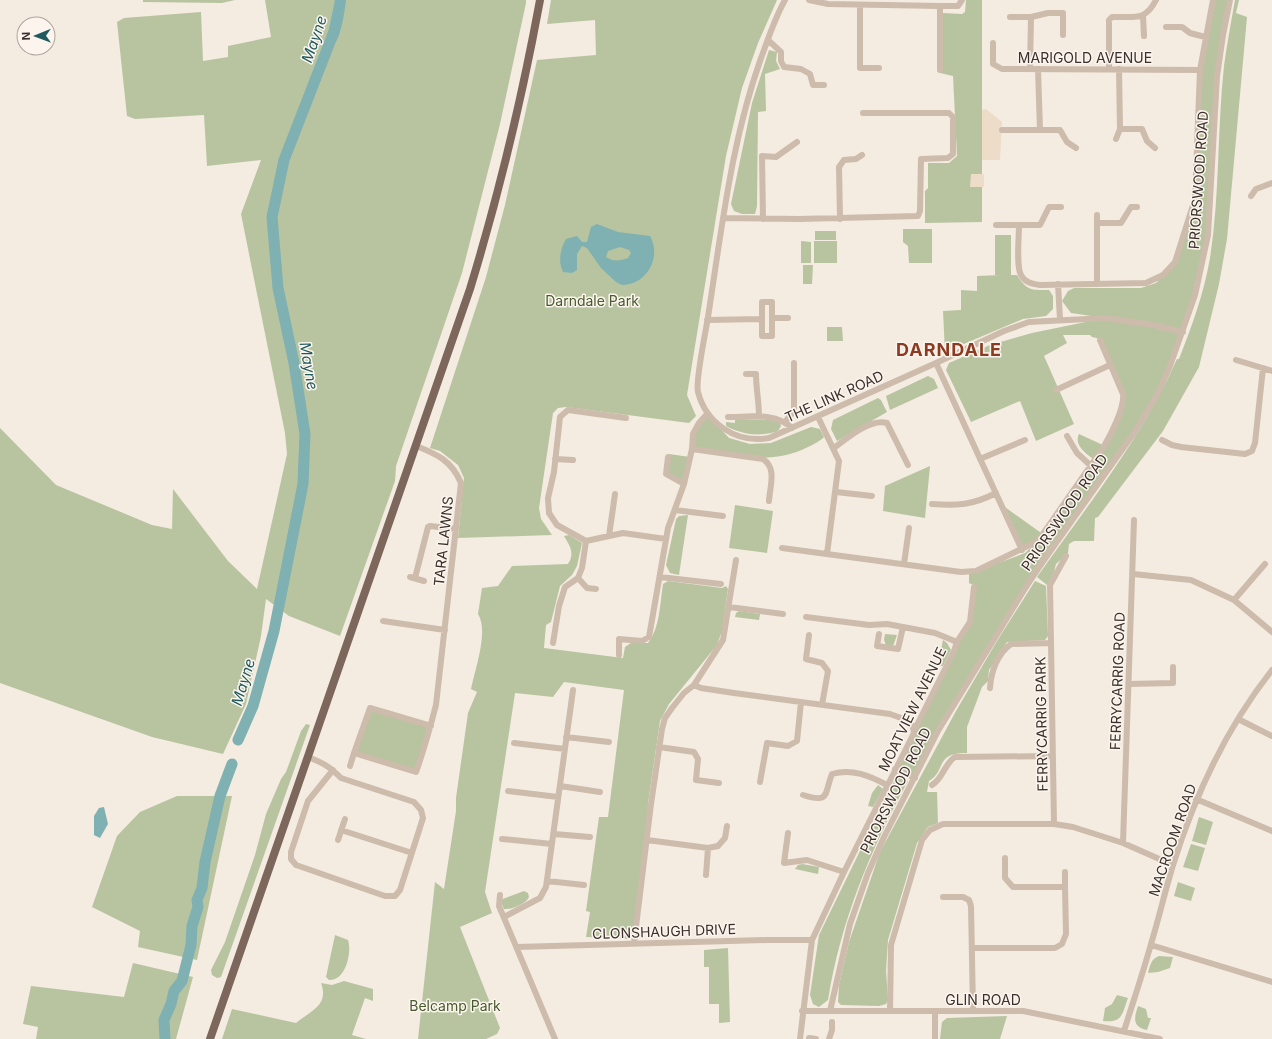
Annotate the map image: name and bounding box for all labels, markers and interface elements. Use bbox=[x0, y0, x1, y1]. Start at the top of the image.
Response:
water label: Mayne bbox=[297, 13, 331, 65]
north arrow bbox=[16, 16, 56, 56]
text: N bbox=[19, 32, 33, 40]
street label: MARIGOLD AVENUE bbox=[1018, 49, 1152, 66]
street label: PRIORSWOOD ROAD bbox=[1185, 110, 1211, 250]
park label: Darndale Park bbox=[545, 292, 639, 309]
district label: DARNDALE bbox=[896, 339, 1002, 360]
water label: Mayne bbox=[295, 340, 323, 392]
street label: THE LINK ROAD bbox=[782, 367, 886, 425]
street label: PRIORSWOOD ROAD bbox=[1017, 450, 1111, 574]
street label: TARA LAWNS bbox=[430, 495, 456, 587]
street label: FERRYCARRIG ROAD bbox=[1106, 612, 1128, 750]
street label: MOATVIEW AVENUE bbox=[875, 644, 949, 774]
water label: Mayne bbox=[227, 656, 259, 708]
street label: FERRYCARRIG PARK bbox=[1031, 656, 1051, 792]
street label: PRIORSWOOD ROAD bbox=[856, 724, 934, 856]
street label: MACROOM ROAD bbox=[1145, 781, 1199, 899]
street label: CLONSHAUGH DRIVE bbox=[592, 920, 736, 942]
street label: GLIN ROAD bbox=[945, 991, 1021, 1008]
park label: Belcamp Park bbox=[409, 997, 501, 1014]

